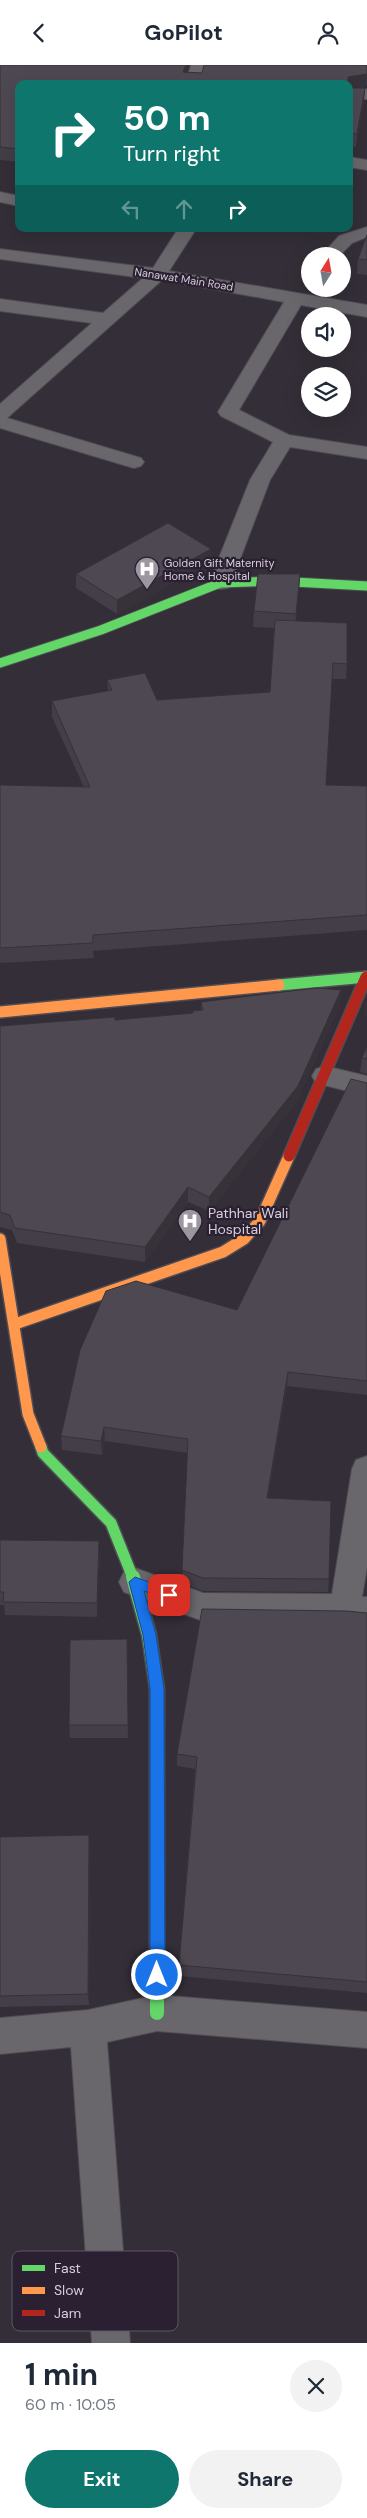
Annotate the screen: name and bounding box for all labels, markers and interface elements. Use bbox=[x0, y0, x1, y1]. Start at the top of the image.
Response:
text: GoPilot bbox=[144, 18, 223, 47]
icon: back bbox=[25, 19, 53, 47]
icon: person bbox=[314, 19, 342, 47]
text: 50 m bbox=[123, 95, 211, 141]
icon: right bbox=[40, 100, 105, 165]
text: Turn right bbox=[123, 139, 220, 168]
icon: left bbox=[117, 195, 145, 223]
icon: ahead bbox=[170, 195, 198, 223]
icon: right bbox=[223, 195, 251, 223]
north arrow bbox=[301, 247, 351, 297]
map controls bbox=[301, 247, 351, 417]
street label: Nanawat Main Road bbox=[134, 264, 234, 294]
button: sound bbox=[301, 307, 351, 357]
button: layers bbox=[301, 367, 351, 417]
hospital icon: Golden Gift Maternity Home & Hospital bbox=[134, 556, 160, 590]
place label: Golden Gift Maternity Home & Hospital bbox=[164, 556, 275, 583]
place label: Pathhar Wali Hospital bbox=[208, 1204, 288, 1238]
hospital icon: Pathhar Wali Hospital bbox=[177, 1208, 203, 1242]
pin bbox=[148, 1574, 190, 1616]
icon: arrive bbox=[155, 1581, 183, 1609]
position arrow bbox=[130, 1948, 182, 2000]
legend bbox=[12, 2251, 178, 2331]
text: Fast bbox=[54, 2259, 81, 2277]
text: Slow bbox=[54, 2281, 84, 2299]
text: Jam bbox=[54, 2304, 81, 2322]
text: 1 min bbox=[25, 2355, 98, 2394]
button: close bbox=[290, 2360, 342, 2412]
text: 60 m · 10:05 bbox=[25, 2394, 116, 2415]
button: Exit bbox=[25, 2450, 179, 2508]
button: Share bbox=[189, 2450, 342, 2508]

